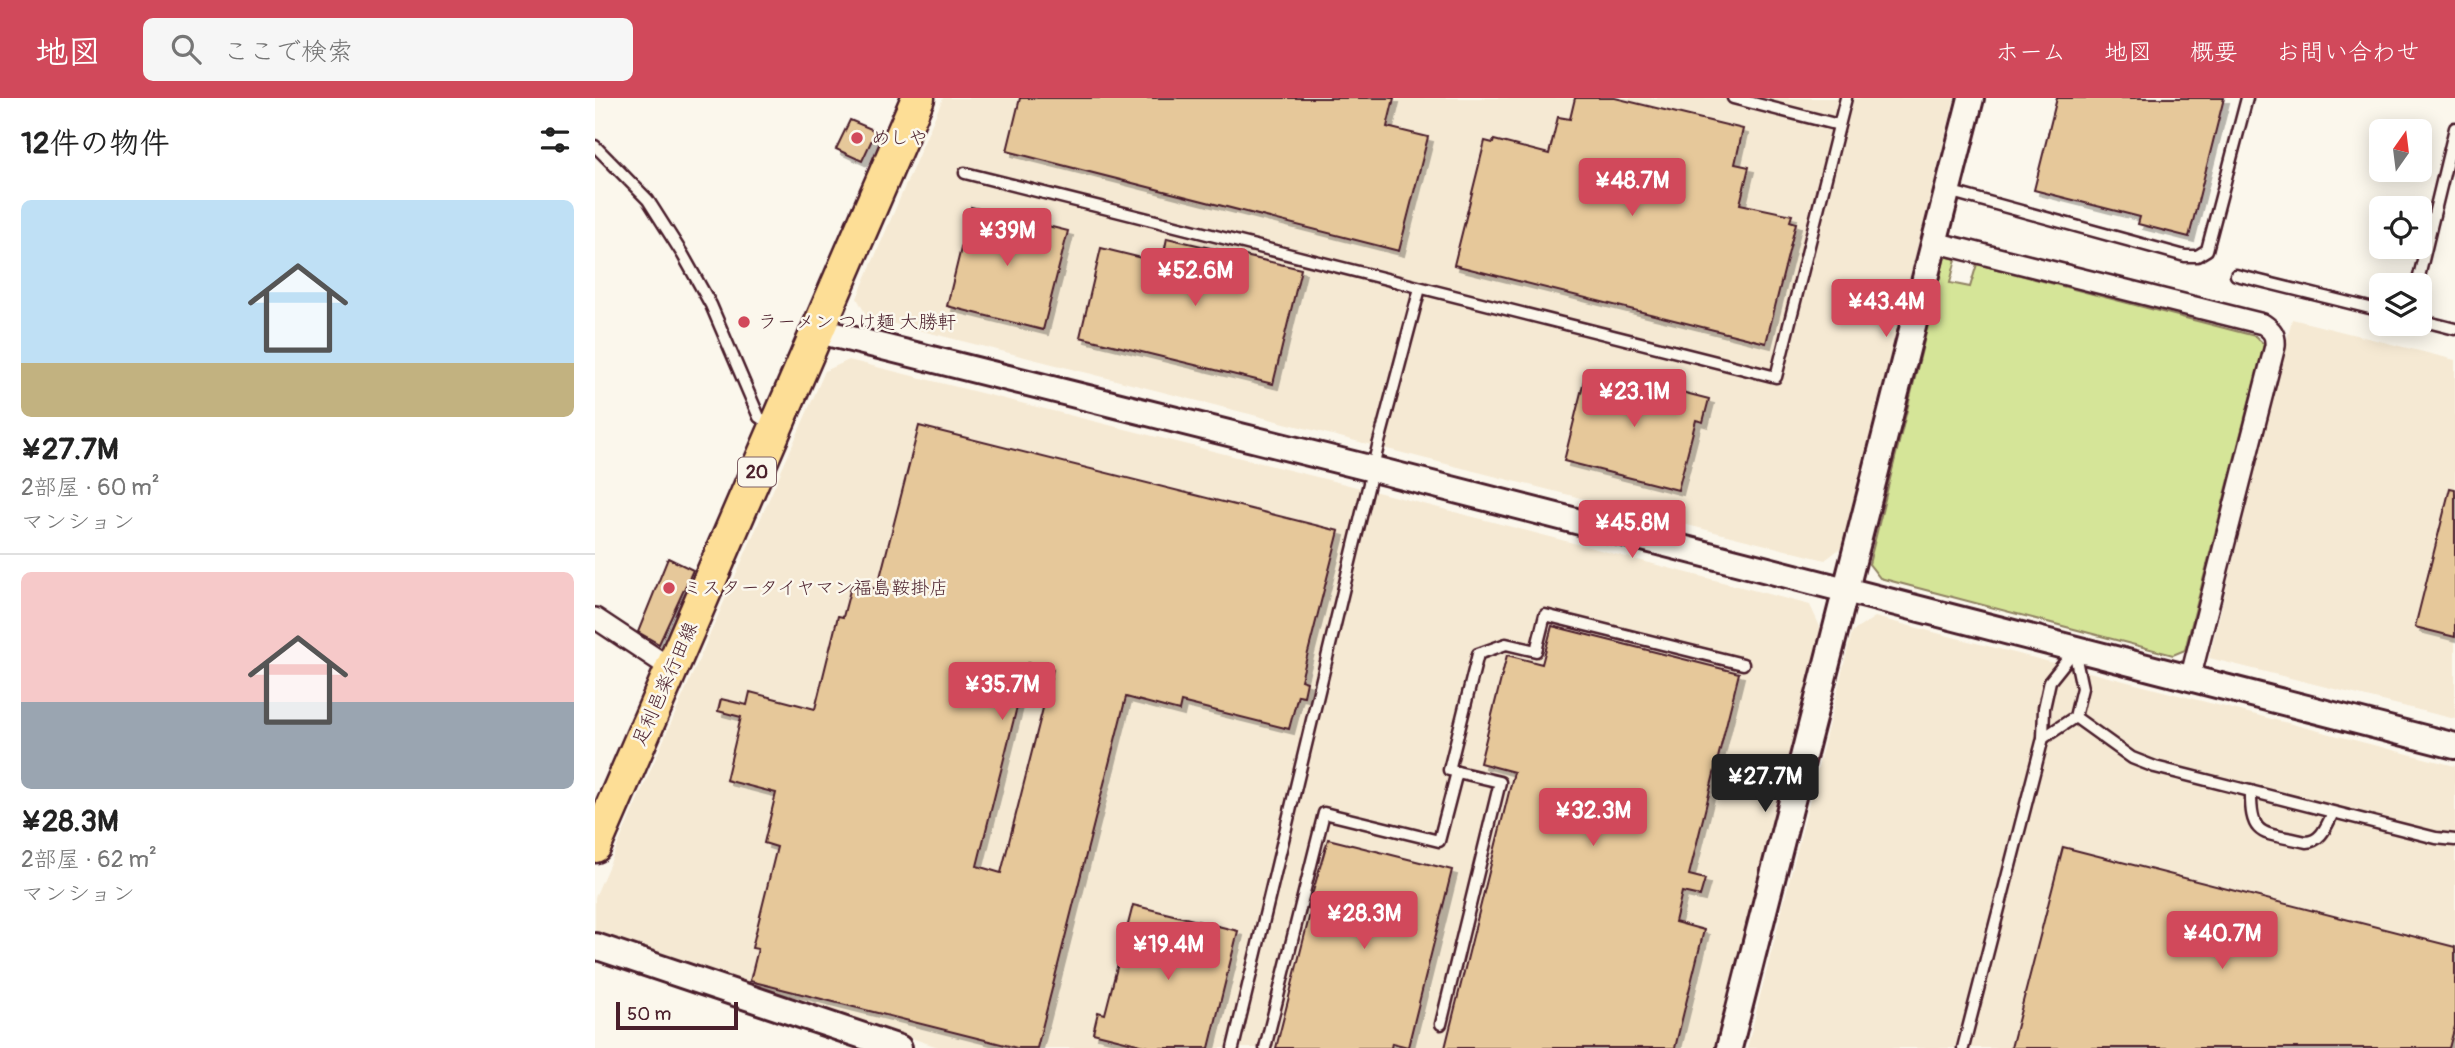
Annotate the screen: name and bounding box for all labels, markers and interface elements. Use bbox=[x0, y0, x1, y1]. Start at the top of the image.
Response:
search box bbox=[143, 18, 633, 81]
icon: search bbox=[167, 30, 205, 68]
text: 地図 bbox=[35, 32, 101, 73]
text: ここで検索 bbox=[223, 36, 353, 68]
text: ホーム bbox=[1995, 38, 2066, 67]
text: 地図 bbox=[2104, 38, 2152, 67]
text: 概要 bbox=[2190, 38, 2238, 67]
text: お問い合わせ bbox=[2276, 38, 2420, 67]
north arrow bbox=[2369, 119, 2433, 182]
map controls bbox=[2369, 119, 2432, 336]
icon: filters bbox=[536, 121, 574, 159]
text: 12件の物件 bbox=[21, 125, 170, 162]
place label: めしや bbox=[871, 126, 928, 150]
marker: めしや bbox=[849, 130, 865, 146]
pin: ¥48.7M bbox=[1575, 158, 1689, 218]
text: ¥48.7M bbox=[1595, 166, 1669, 195]
button: locate bbox=[2369, 196, 2432, 259]
pin: ¥39M bbox=[966, 208, 1048, 268]
text: ¥39M bbox=[978, 216, 1036, 245]
icon: home bbox=[235, 245, 361, 371]
pin: ¥52.6M bbox=[1138, 248, 1252, 308]
text: ¥52.6M bbox=[1157, 256, 1233, 285]
button: layers bbox=[2369, 273, 2432, 336]
pin: ¥43.4M bbox=[1829, 280, 1943, 339]
text: ¥43.4M bbox=[1847, 287, 1925, 316]
place label: ラーメン つけ麺 大勝軒 bbox=[758, 310, 956, 334]
marker: ラーメン つけ麺 大勝軒 bbox=[736, 314, 752, 330]
pin: ¥23.1M bbox=[1577, 370, 1691, 429]
text: ¥23.1M bbox=[1598, 377, 1670, 406]
text: ¥27.7M bbox=[21, 431, 119, 468]
road number: 20 bbox=[738, 458, 776, 486]
text: 2部屋 · 60 m² bbox=[21, 473, 160, 502]
pin: ¥45.8M bbox=[1575, 500, 1689, 560]
text: マンション bbox=[21, 507, 135, 536]
text: ¥45.8M bbox=[1595, 508, 1669, 537]
place label: ミスタータイヤマン福島鞍掛店 bbox=[683, 576, 948, 600]
marker: ミスタータイヤマン福島鞍掛店 bbox=[661, 580, 677, 596]
icon: home bbox=[235, 617, 361, 743]
street label: 足利邑楽行田線 bbox=[627, 618, 703, 750]
pin: ¥35.7M bbox=[945, 662, 1059, 722]
text: ¥35.7M bbox=[964, 670, 1040, 699]
pin: ¥27.7M bbox=[1708, 754, 1822, 814]
text: ¥27.7M bbox=[1728, 762, 1802, 791]
pin: ¥32.3M bbox=[1536, 788, 1650, 848]
text: ¥32.3M bbox=[1555, 796, 1631, 825]
text: ¥28.3M bbox=[21, 803, 119, 840]
text: 2部屋 · 62 m² bbox=[21, 845, 157, 874]
text: マンション bbox=[21, 879, 135, 908]
pin: ¥28.3M bbox=[1307, 892, 1421, 951]
text: ¥28.3M bbox=[1327, 899, 1401, 928]
pin: ¥40.7M bbox=[2165, 912, 2279, 971]
text: ¥40.7M bbox=[2183, 919, 2261, 948]
pin: ¥19.4M bbox=[1111, 922, 1225, 982]
text: ¥19.4M bbox=[1132, 930, 1204, 959]
scale bar bbox=[616, 999, 739, 1031]
text: 50 m bbox=[627, 1002, 671, 1026]

